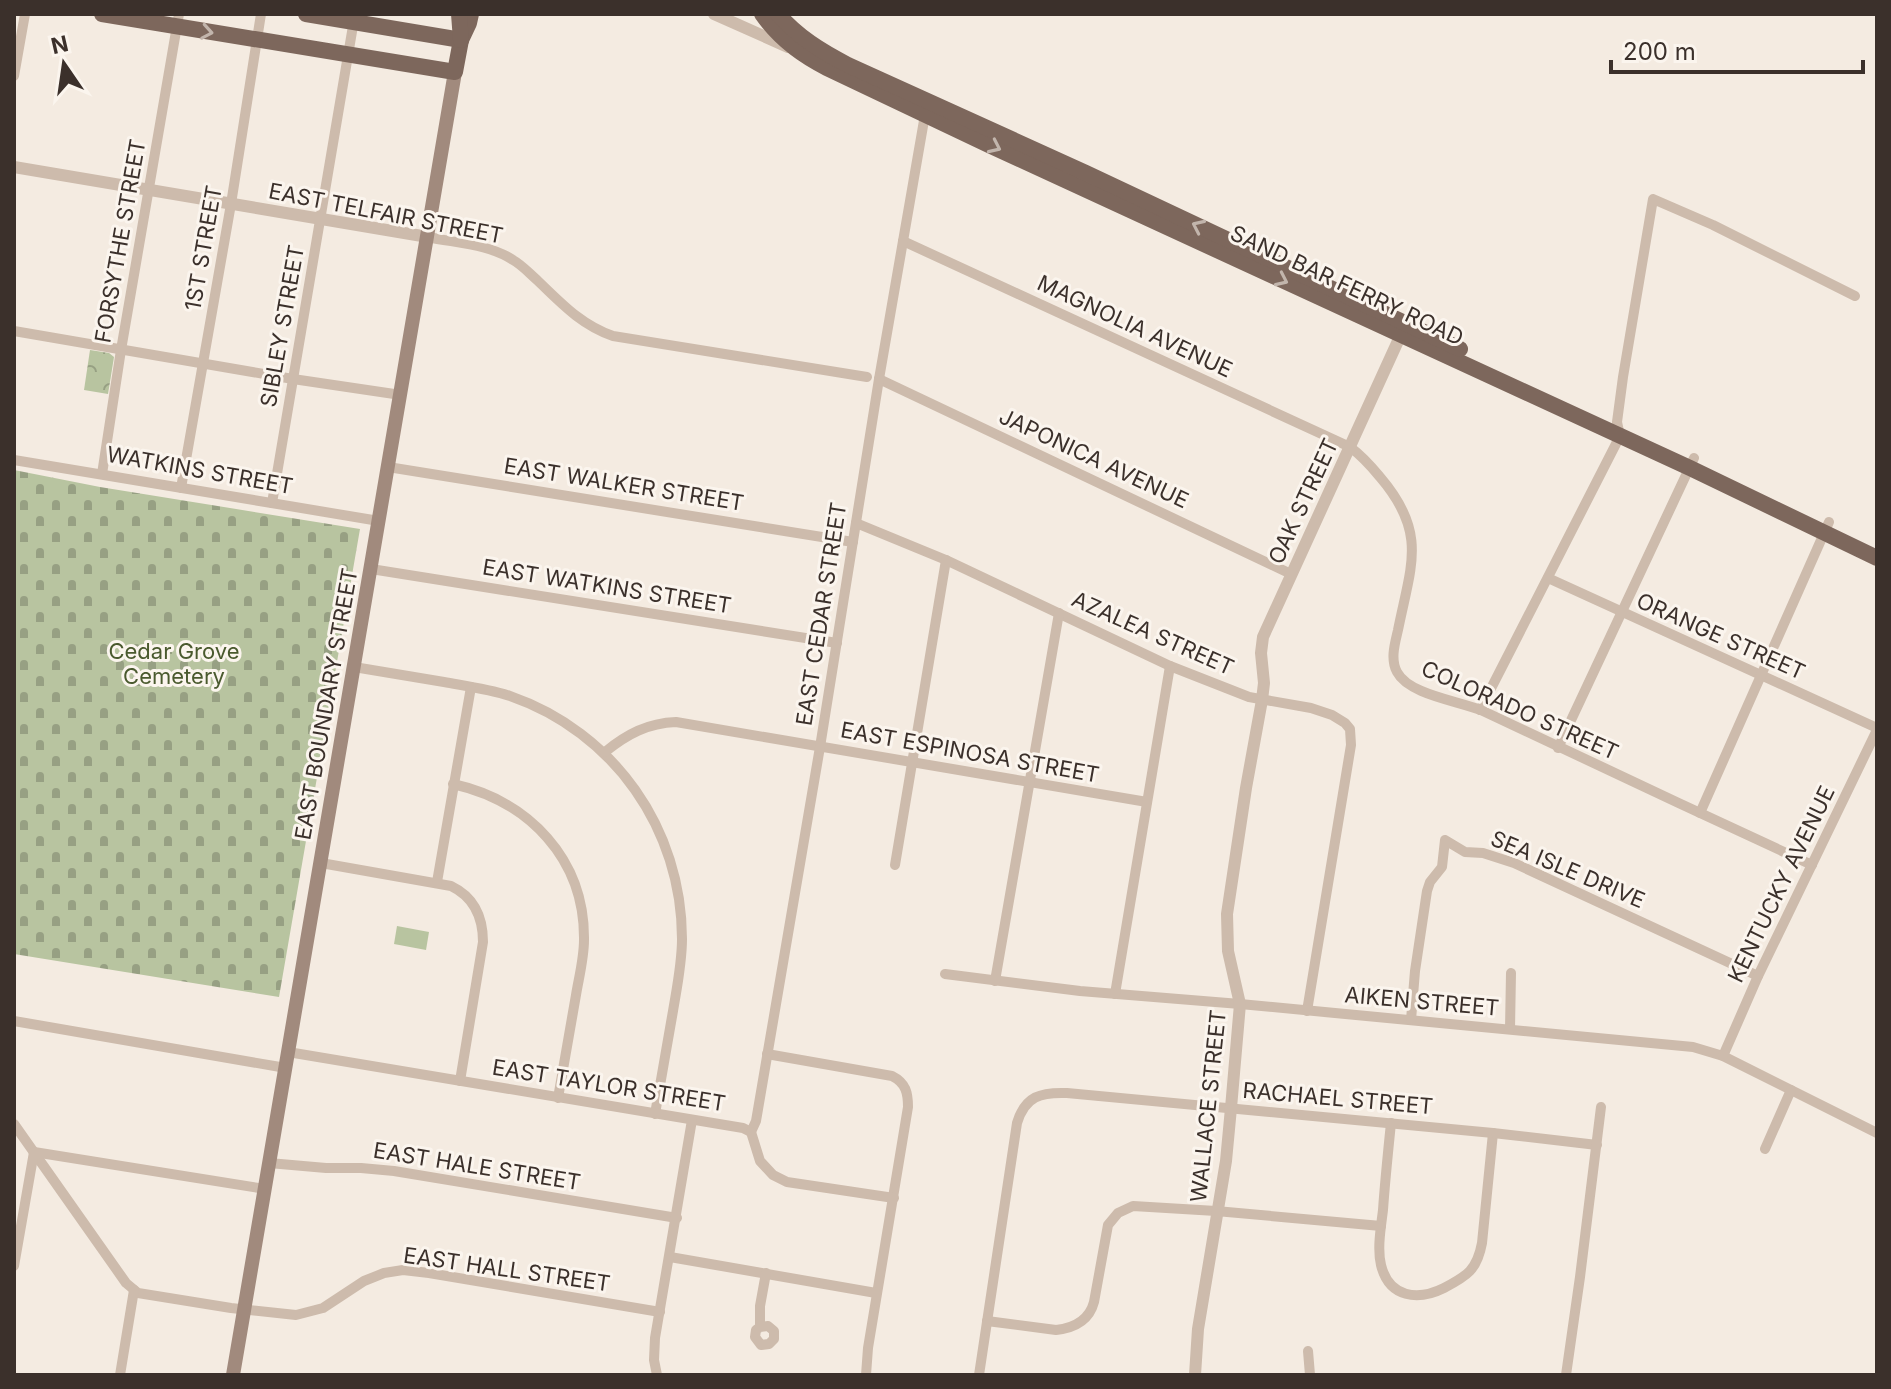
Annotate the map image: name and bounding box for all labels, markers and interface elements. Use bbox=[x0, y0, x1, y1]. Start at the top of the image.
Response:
one-way arrow bbox=[200, 22, 214, 39]
north arrow bbox=[24, 24, 104, 104]
scale bar bbox=[1611, 24, 1863, 74]
text: N bbox=[48, 30, 71, 59]
text: 200 m bbox=[1623, 37, 1696, 66]
street label: FORSYTHE STREET bbox=[89, 137, 151, 345]
one-way arrow bbox=[987, 138, 1001, 154]
street label: EAST TELFAIR STREET bbox=[267, 178, 505, 248]
street label: 1ST STREET bbox=[179, 183, 227, 313]
street label: SAND BAR FERRY ROAD bbox=[1226, 219, 1468, 351]
one-way arrow bbox=[1192, 220, 1207, 236]
street label: SIBLEY STREET bbox=[255, 243, 309, 409]
street label: MAGNOLIA AVENUE bbox=[1033, 269, 1237, 383]
one-way arrow bbox=[1273, 270, 1288, 286]
street label: JAPONICA AVENUE bbox=[995, 403, 1193, 513]
street label: OAK STREET bbox=[1263, 434, 1343, 568]
street label: WATKINS STREET bbox=[105, 441, 295, 499]
street label: EAST WALKER STREET bbox=[502, 452, 746, 516]
street label: EAST CEDAR STREET bbox=[790, 500, 852, 728]
street label: EAST WATKINS STREET bbox=[481, 553, 733, 619]
street label: EAST BOUNDARY STREET bbox=[289, 566, 363, 842]
street label: AZALEA STREET bbox=[1068, 586, 1238, 680]
street label: ORANGE STREET bbox=[1633, 587, 1809, 685]
park label: Cedar Grove Cemetery bbox=[108, 638, 240, 689]
street label: COLORADO STREET bbox=[1417, 655, 1623, 765]
street label: EAST ESPINOSA STREET bbox=[839, 716, 1101, 788]
street label: KENTUCKY AVENUE bbox=[1722, 782, 1840, 986]
street label: SEA ISLE DRIVE bbox=[1487, 825, 1649, 913]
street label: AIKEN STREET bbox=[1344, 981, 1500, 1021]
street label: WALLACE STREET bbox=[1185, 1008, 1231, 1204]
street label: EAST TAYLOR STREET bbox=[490, 1054, 728, 1116]
street label: RACHAEL STREET bbox=[1242, 1077, 1434, 1119]
street label: EAST HALE STREET bbox=[372, 1137, 582, 1195]
street label: EAST HALL STREET bbox=[402, 1242, 612, 1296]

